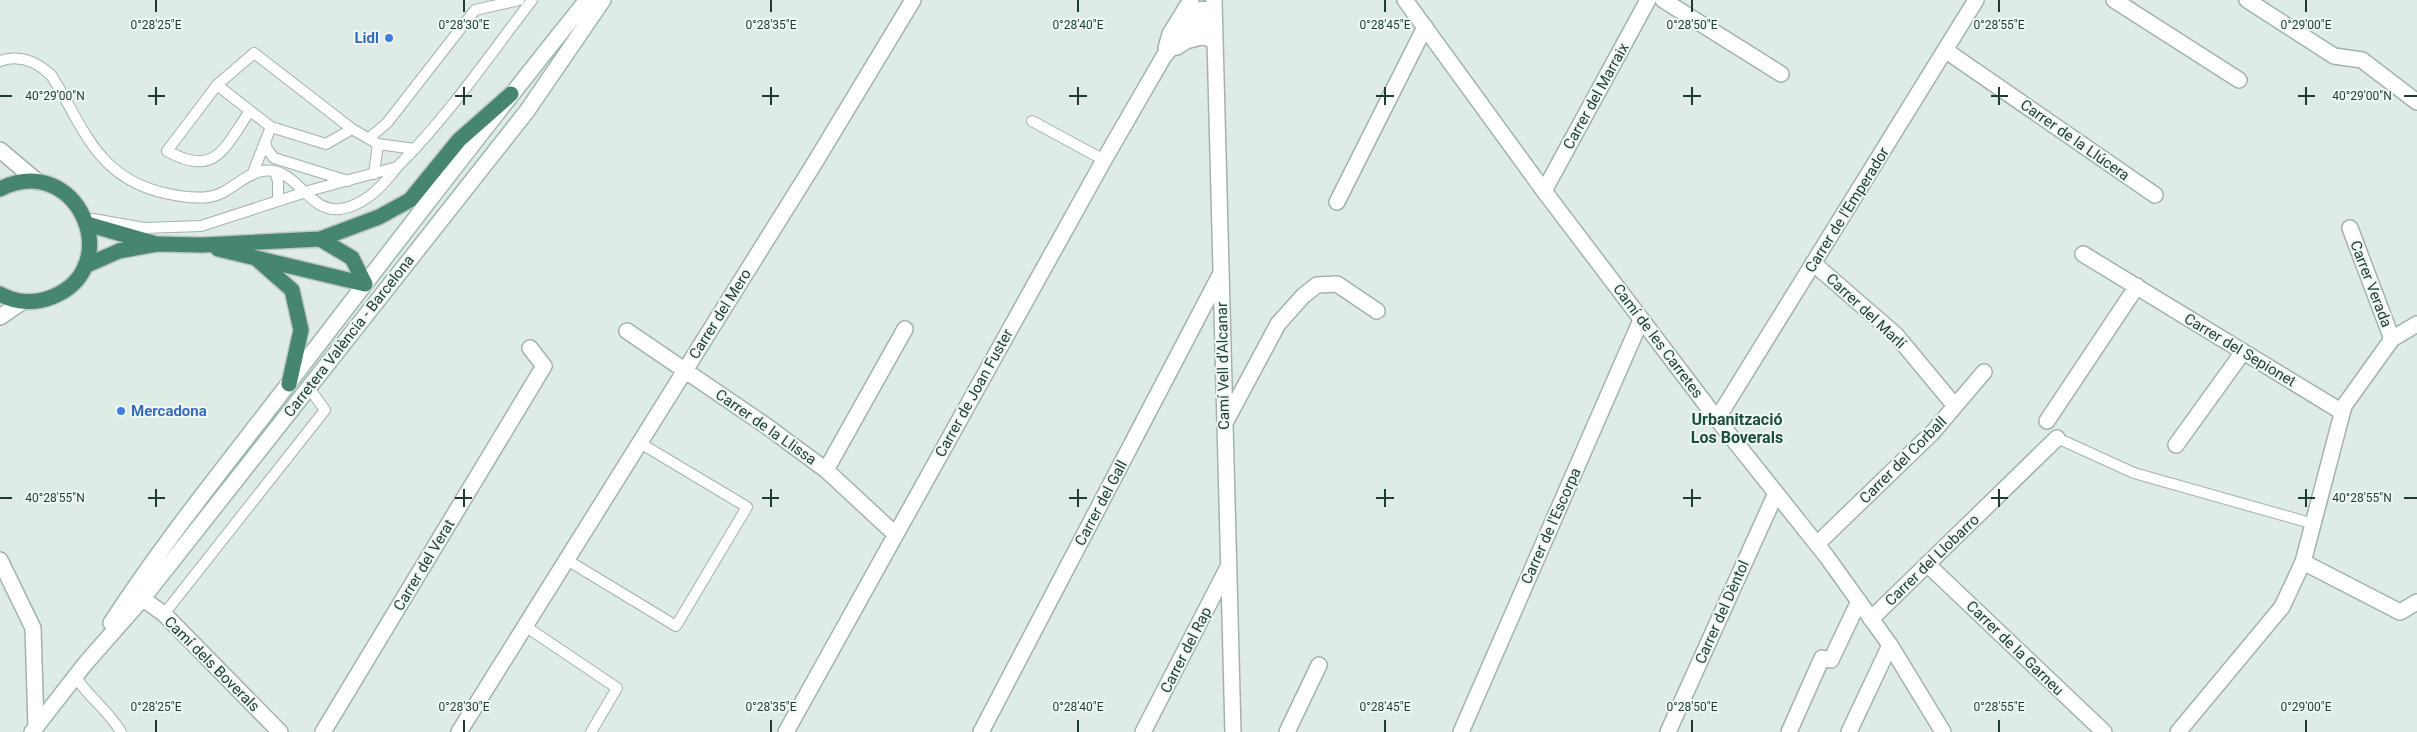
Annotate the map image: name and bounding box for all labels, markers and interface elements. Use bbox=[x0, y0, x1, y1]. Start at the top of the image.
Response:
text: 0°28'25"E bbox=[131, 18, 182, 32]
text: 0°28'30"E bbox=[439, 18, 490, 32]
text: 0°28'35"E bbox=[746, 18, 797, 32]
text: 0°28'40"E bbox=[1053, 18, 1104, 32]
text: 0°28'45"E bbox=[1360, 18, 1411, 32]
text: 0°28'50"E bbox=[1667, 18, 1718, 32]
text: 0°28'55"E bbox=[1974, 18, 2025, 32]
text: 0°29'00"E bbox=[2281, 18, 2332, 32]
place label: Lidl bbox=[355, 29, 379, 47]
marker: Lidl bbox=[383, 32, 395, 44]
street label: Carrer del Marraix bbox=[1559, 39, 1633, 152]
text: 40°29'00"N bbox=[25, 89, 85, 103]
text: 40°29'00"N bbox=[2332, 89, 2392, 103]
street label: Carrer de la Llúcera bbox=[2017, 96, 2133, 184]
street label: Carrer de l'Emperador bbox=[1801, 144, 1893, 276]
street label: Carrer Verada bbox=[2346, 238, 2396, 330]
street label: Carretera València - Barcelona bbox=[280, 251, 418, 421]
street label: Carrer del Mero bbox=[685, 266, 755, 362]
street label: Carrer del Marlí bbox=[1822, 270, 1910, 353]
street label: Camí de les Carretes bbox=[1609, 280, 1707, 402]
street label: Camí Vell d'Alcanar bbox=[1213, 302, 1233, 430]
street label: Carrer del Sepionet bbox=[2181, 310, 2299, 390]
street label: Carrer de Joan Fuster bbox=[931, 326, 1017, 460]
street label: Carrer de la Llissa bbox=[712, 385, 820, 469]
place label: Mercadona bbox=[131, 402, 207, 420]
marker: Mercadona bbox=[115, 405, 127, 417]
district label: Urbanització Los Boverals bbox=[1691, 410, 1783, 447]
street label: Carrer del Corball bbox=[1856, 413, 1950, 507]
street label: Carrer del Gall bbox=[1071, 457, 1131, 549]
street label: Carrer de l'Escorpa bbox=[1517, 465, 1585, 587]
text: 40°28'55"N bbox=[25, 491, 85, 505]
text: 40°28'55"N bbox=[2332, 491, 2392, 505]
street label: Carrer del Llobarro bbox=[1881, 510, 1983, 610]
street label: Carrer del Verat bbox=[390, 516, 458, 614]
street label: Carrer del Dèntol bbox=[1691, 557, 1753, 667]
street label: Carrer de la Garneu bbox=[1963, 597, 2067, 699]
street label: Carrer del Rap bbox=[1157, 604, 1215, 696]
street label: Camí dels Boverals bbox=[161, 613, 263, 715]
text: 0°28'25"E bbox=[131, 700, 182, 714]
text: 0°28'30"E bbox=[439, 700, 490, 714]
text: 0°28'35"E bbox=[746, 700, 797, 714]
text: 0°28'40"E bbox=[1053, 700, 1104, 714]
text: 0°28'45"E bbox=[1360, 700, 1411, 714]
text: 0°28'50"E bbox=[1667, 700, 1718, 714]
text: 0°28'55"E bbox=[1974, 700, 2025, 714]
text: 0°29'00"E bbox=[2281, 700, 2332, 714]

